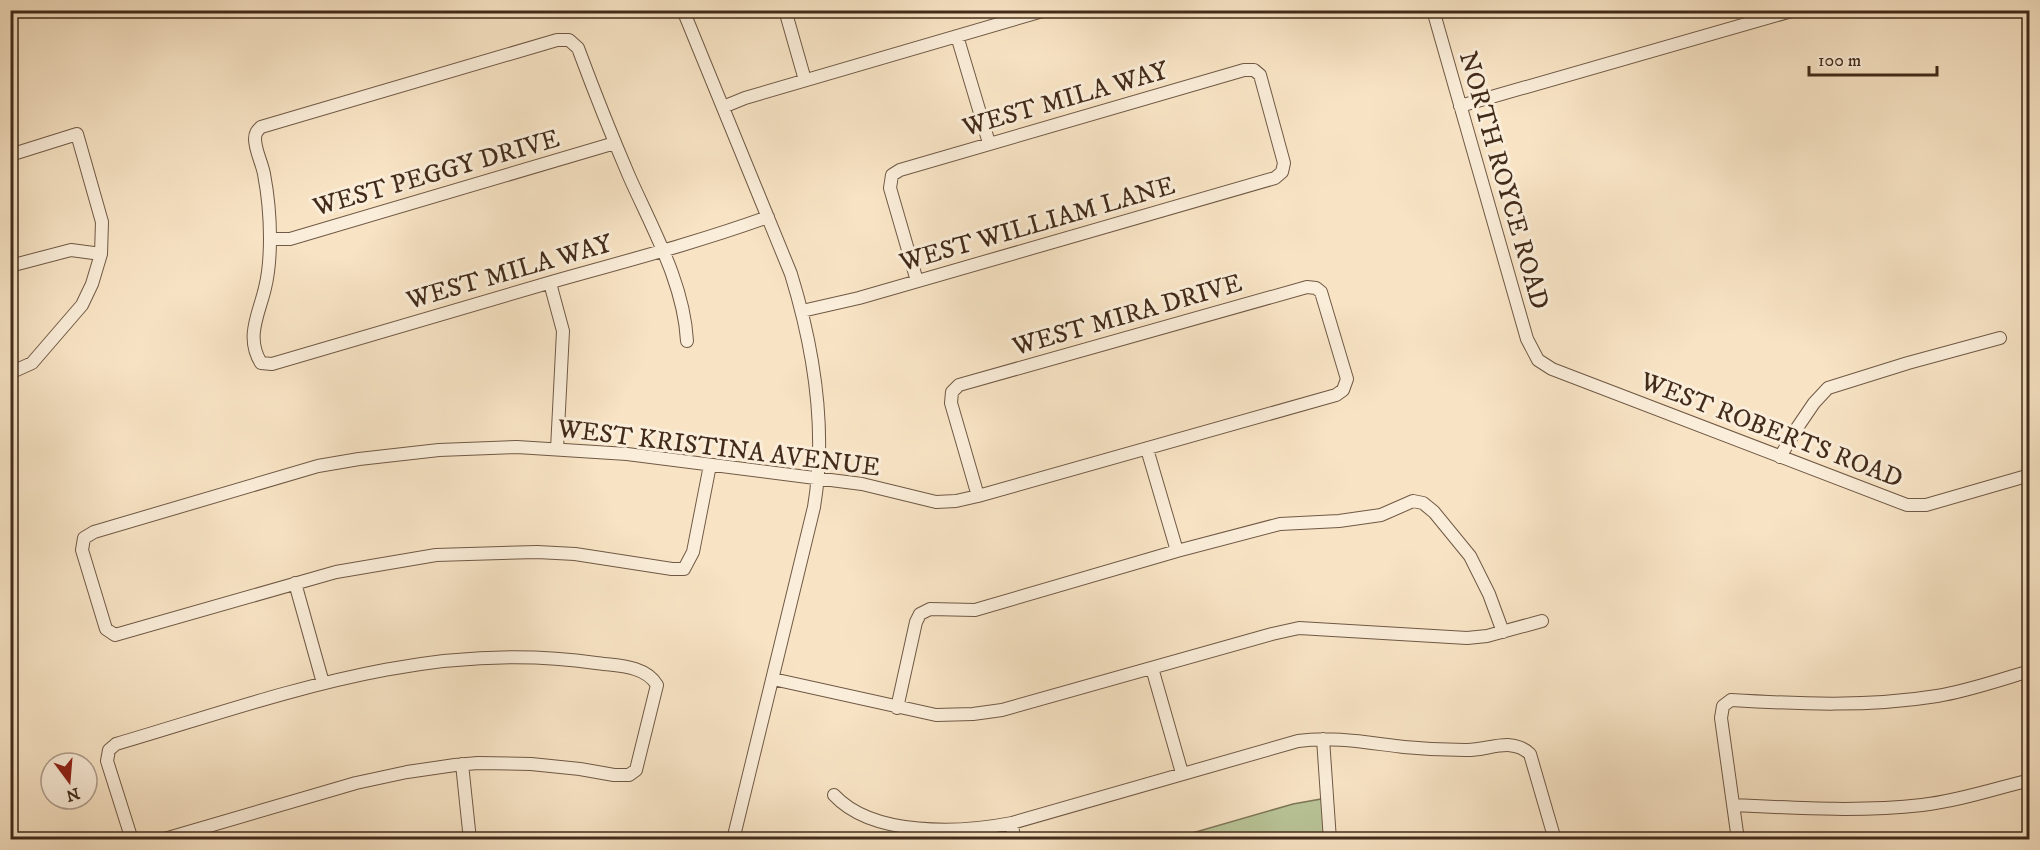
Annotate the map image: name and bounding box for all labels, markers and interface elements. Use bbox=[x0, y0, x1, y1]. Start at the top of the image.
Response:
scale bar bbox=[1809, 39, 1936, 77]
street label: NORTH ROYCE ROAD bbox=[1451, 48, 1556, 313]
text: 100 m bbox=[1818, 50, 1861, 72]
street label: WEST MILA WAY bbox=[958, 54, 1173, 145]
street label: WEST PEGGY DRIVE bbox=[308, 122, 563, 225]
street label: WEST WILLIAM LANE bbox=[895, 169, 1179, 280]
street label: WEST MILA WAY bbox=[402, 227, 617, 318]
street label: WEST MIRA DRIVE bbox=[1008, 267, 1246, 364]
street label: WEST ROBERTS ROAD bbox=[1635, 365, 1907, 496]
street label: WEST KRISTINA AVENUE bbox=[555, 412, 882, 485]
north arrow bbox=[39, 751, 99, 811]
text: N bbox=[64, 783, 82, 806]

